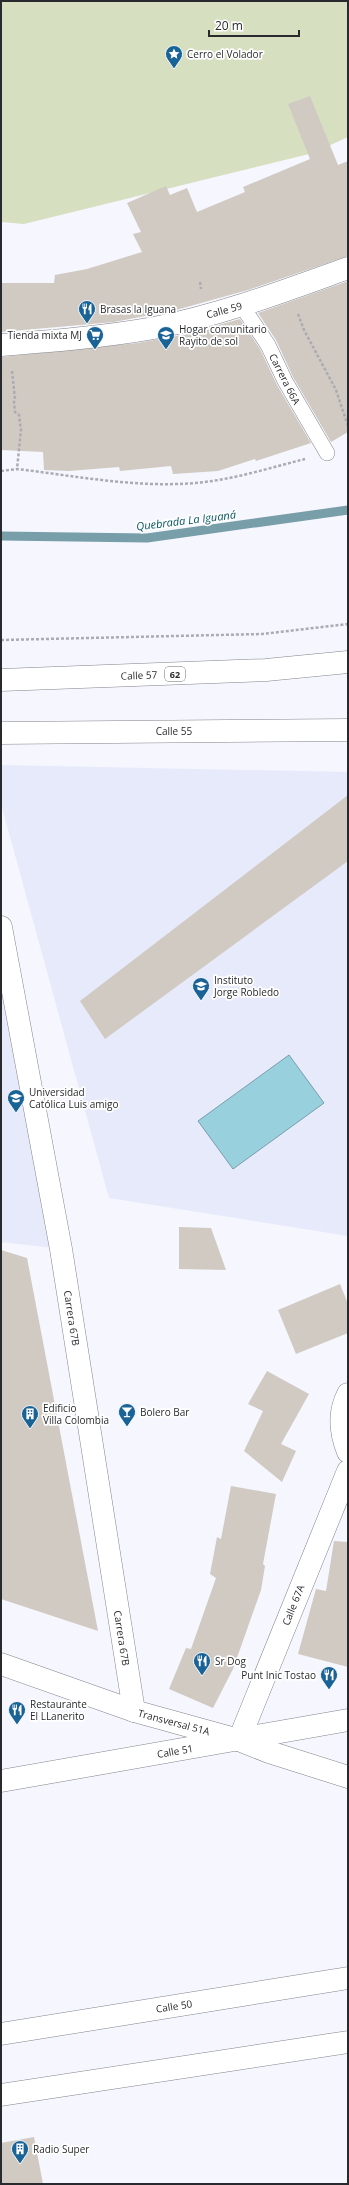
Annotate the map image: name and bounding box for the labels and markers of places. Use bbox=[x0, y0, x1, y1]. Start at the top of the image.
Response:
place icon: Cerro el Volador bbox=[164, 44, 184, 69]
place label: Cerro el Volador bbox=[187, 47, 263, 61]
restaurant icon: Brasas la Iguana bbox=[77, 299, 97, 324]
place label: Brasas la Iguana bbox=[100, 302, 176, 316]
place label: Hogar comunitario Rayito de sol bbox=[179, 322, 267, 348]
supermarket icon: Tienda mixta MJ bbox=[85, 325, 105, 350]
school or university icon: Hogar comunitario Rayito de sol bbox=[156, 325, 176, 350]
place label: Tienda mixta MJ bbox=[8, 328, 82, 342]
place label: Instituto Jorge Robledo bbox=[213, 973, 279, 999]
school or university icon: Instituto Jorge Robledo bbox=[191, 976, 211, 1001]
place label: Universidad Católica Luis amigo bbox=[29, 1085, 118, 1111]
school or university icon: Universidad Católica Luis amigo bbox=[6, 1088, 26, 1113]
place label: Edificio Villa Colombia bbox=[43, 1401, 109, 1427]
bar icon: Bolero Bar bbox=[117, 1402, 137, 1427]
building icon: Edificio Villa Colombia bbox=[20, 1404, 40, 1429]
place label: Bolero Bar bbox=[140, 1405, 189, 1419]
restaurant icon: Sr Dog bbox=[192, 1651, 212, 1676]
place label: Sr Dog bbox=[215, 1654, 246, 1668]
restaurant icon: Punt Inic Tostao bbox=[319, 1665, 339, 1690]
place label: Punt Inic Tostao bbox=[241, 1668, 316, 1682]
place label: Restaurante El LLanerito bbox=[30, 1697, 87, 1723]
restaurant icon: Restaurante El LLanerito bbox=[7, 1700, 27, 1725]
building icon: Radio Super bbox=[10, 2139, 30, 2164]
place label: Radio Super bbox=[33, 2142, 89, 2156]

